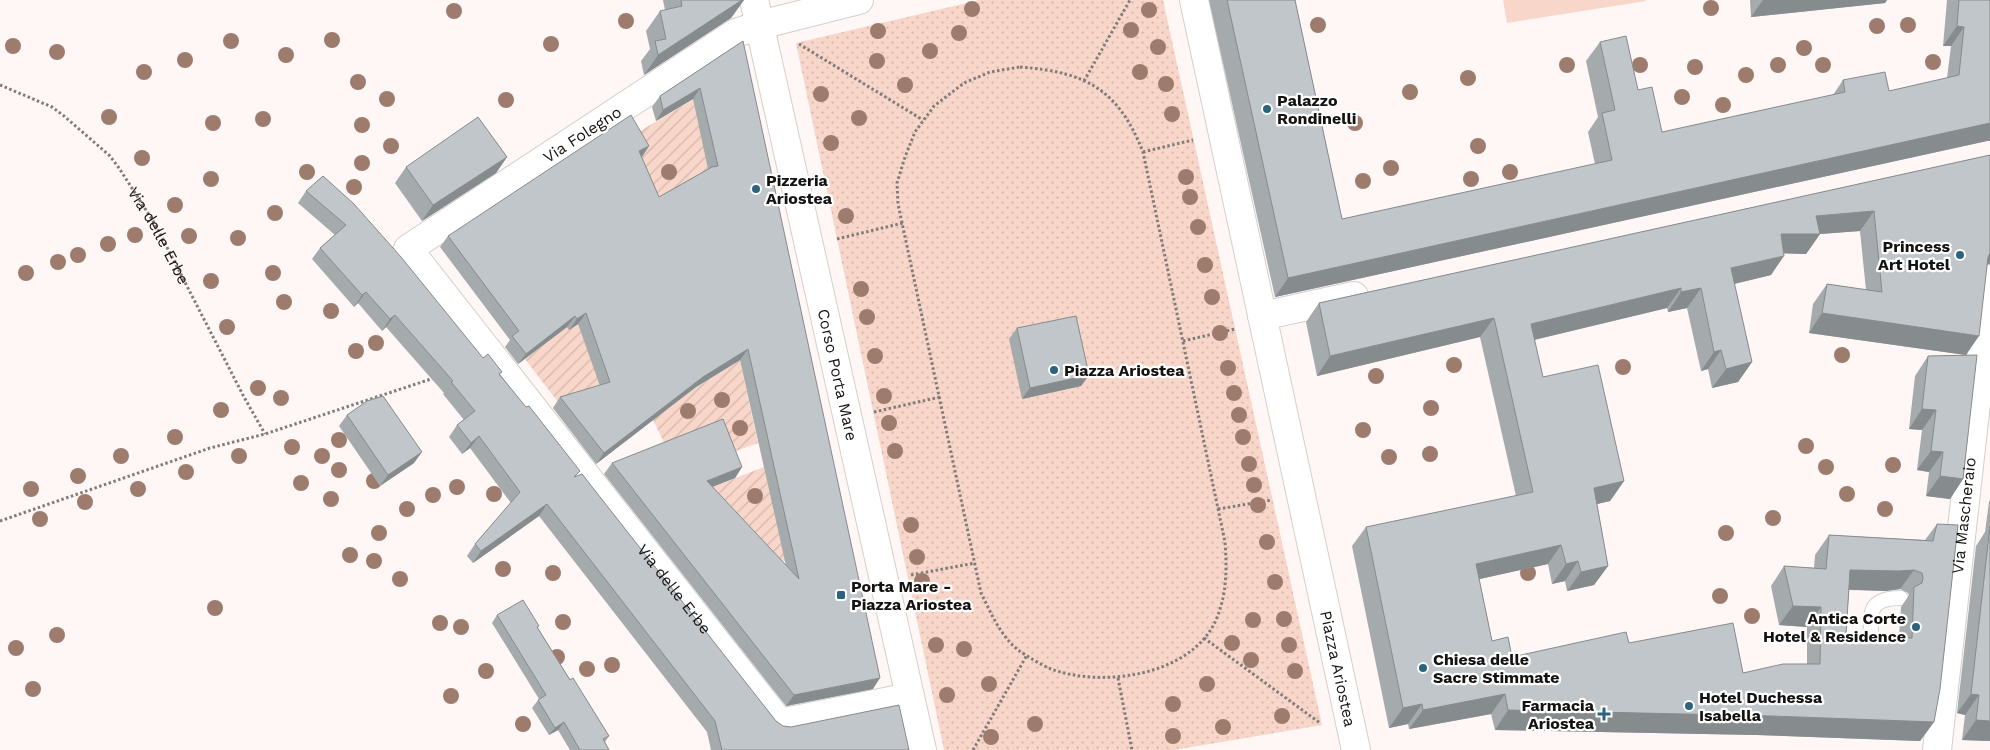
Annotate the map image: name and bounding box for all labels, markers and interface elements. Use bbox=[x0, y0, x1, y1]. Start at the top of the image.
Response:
place label: Palazzo Rondinelli bbox=[1277, 91, 1356, 128]
street label: Via Folegno bbox=[540, 102, 625, 167]
marker: Palazzo Rondinelli bbox=[1261, 103, 1273, 115]
place label: Pizzeria Ariostea bbox=[766, 171, 833, 208]
marker: Pizzeria Ariostea bbox=[750, 183, 762, 195]
street label: Via delle Erbe bbox=[124, 184, 193, 288]
place label: Princess Art Hotel bbox=[1878, 237, 1951, 274]
marker: Princess Art Hotel bbox=[1954, 249, 1966, 261]
street label: Corso Porta Mare bbox=[813, 307, 861, 443]
place label: Piazza Ariostea bbox=[1064, 361, 1185, 380]
marker: Piazza Ariostea bbox=[1048, 364, 1060, 376]
street label: Via Mascheraio bbox=[1948, 456, 1980, 575]
street label: Via delle Erbe bbox=[633, 540, 715, 638]
place label: Porta Mare - Piazza Ariostea bbox=[851, 577, 972, 614]
marker: Porta Mare - Piazza Ariostea bbox=[835, 589, 847, 601]
street label: Piazza Ariostea bbox=[1316, 609, 1360, 728]
place label: Antica Corte Hotel & Residence bbox=[1763, 609, 1906, 646]
marker: Antica Corte Hotel & Residence bbox=[1910, 621, 1922, 633]
place label: Chiesa delle Sacre Stimmate bbox=[1433, 650, 1559, 687]
marker: Chiesa delle Sacre Stimmate bbox=[1417, 662, 1429, 674]
place label: Hotel Duchessa Isabella bbox=[1699, 688, 1823, 725]
place label: Farmacia Ariostea bbox=[1522, 696, 1595, 733]
marker: Hotel Duchessa Isabella bbox=[1683, 700, 1695, 712]
marker: Farmacia Ariostea bbox=[1598, 708, 1610, 720]

